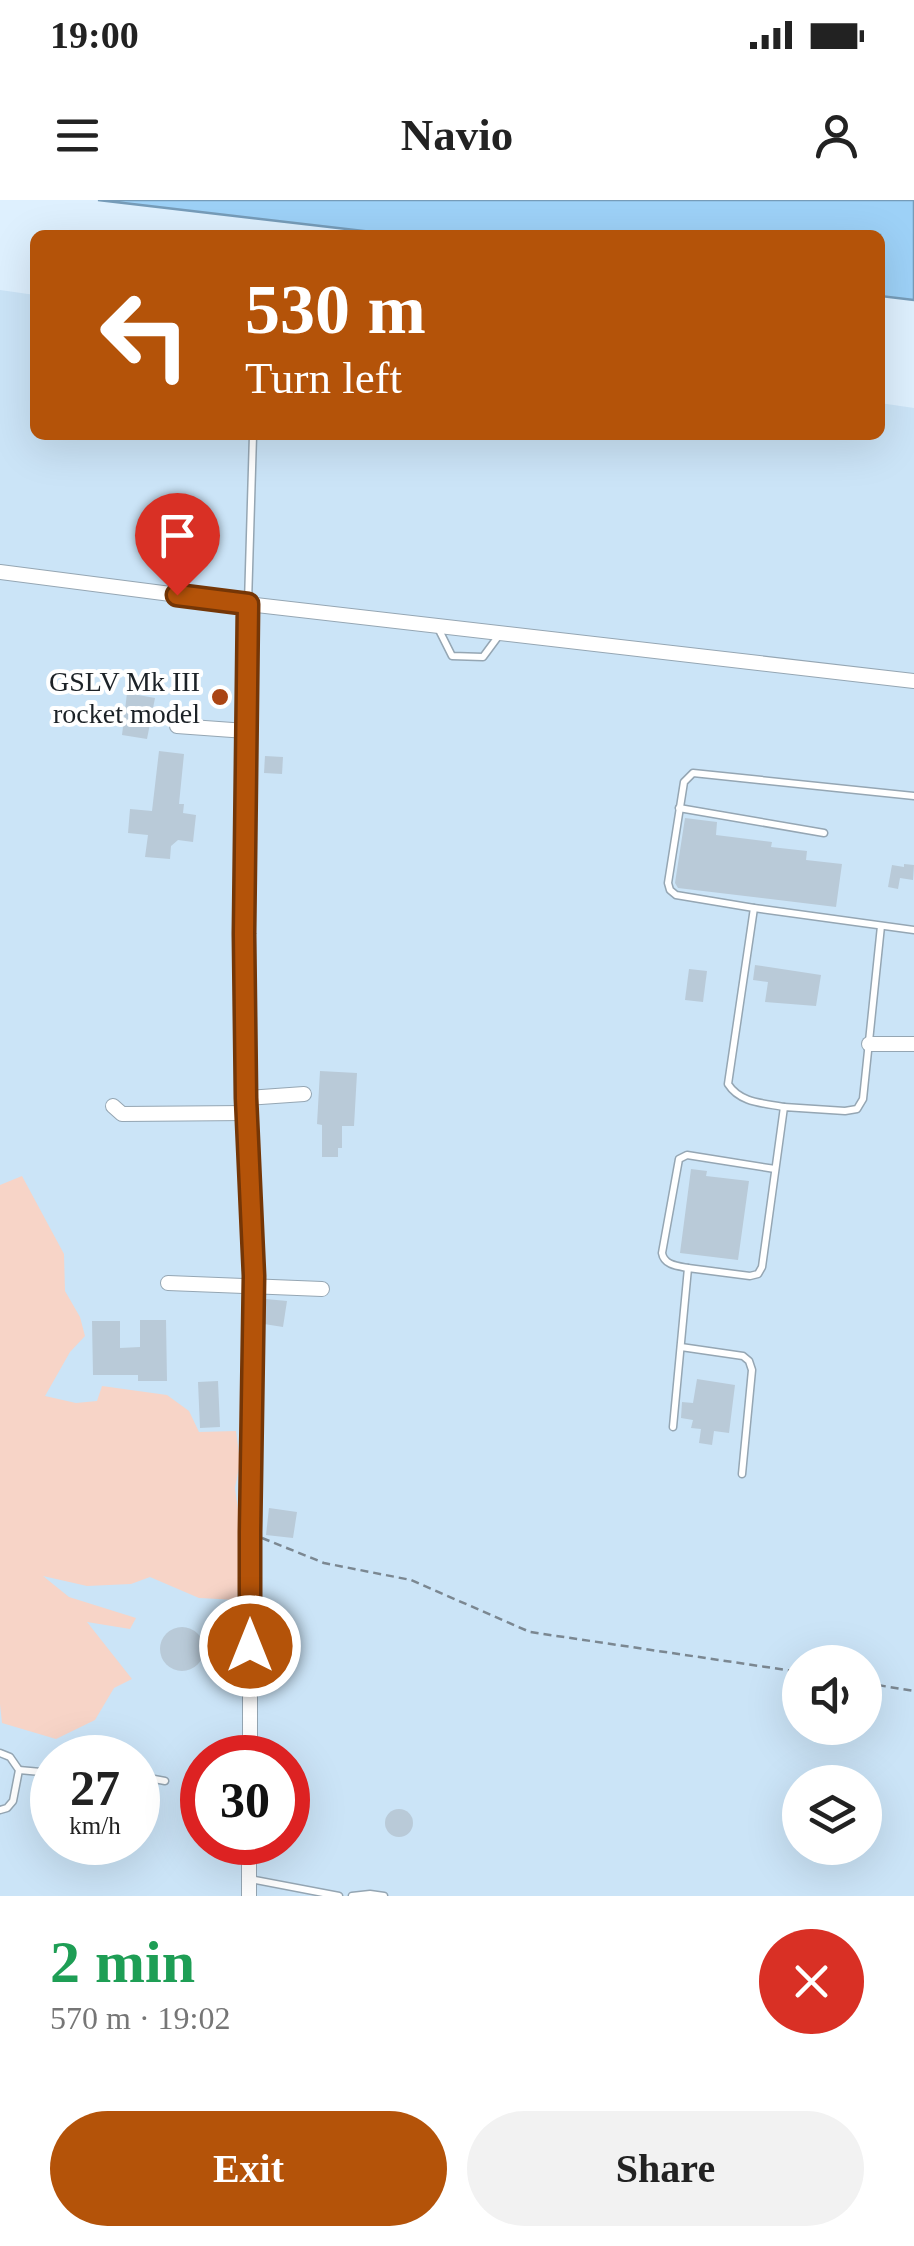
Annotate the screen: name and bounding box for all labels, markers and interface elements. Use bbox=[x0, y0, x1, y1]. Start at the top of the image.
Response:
text: 19:00 bbox=[50, 14, 139, 56]
icon: menu bbox=[50, 108, 105, 163]
icon: person bbox=[809, 108, 864, 163]
text: Navio bbox=[401, 110, 513, 160]
icon: left bbox=[80, 270, 210, 400]
text: 530 m bbox=[245, 271, 426, 348]
text: Turn left bbox=[245, 353, 402, 403]
pin bbox=[135, 493, 220, 596]
icon: arrive bbox=[150, 508, 205, 563]
place label: GSLV Mk III rocket model bbox=[49, 666, 200, 729]
marker: GSLV Mk III rocket model bbox=[209, 686, 231, 708]
position arrow bbox=[198, 1594, 302, 1698]
map controls bbox=[782, 1645, 882, 1865]
button: sound bbox=[782, 1645, 882, 1745]
speed limit sign: 30 bbox=[180, 1735, 310, 1865]
text: 27 bbox=[70, 1760, 120, 1816]
button: layers bbox=[782, 1765, 882, 1865]
text: km/h bbox=[69, 1812, 121, 1839]
text: 2 min bbox=[50, 1929, 195, 1995]
button: close bbox=[759, 1929, 864, 2034]
text: 570 m · 19:02 bbox=[50, 2000, 230, 2036]
button: Exit bbox=[50, 2111, 447, 2226]
button: Share bbox=[467, 2111, 864, 2226]

